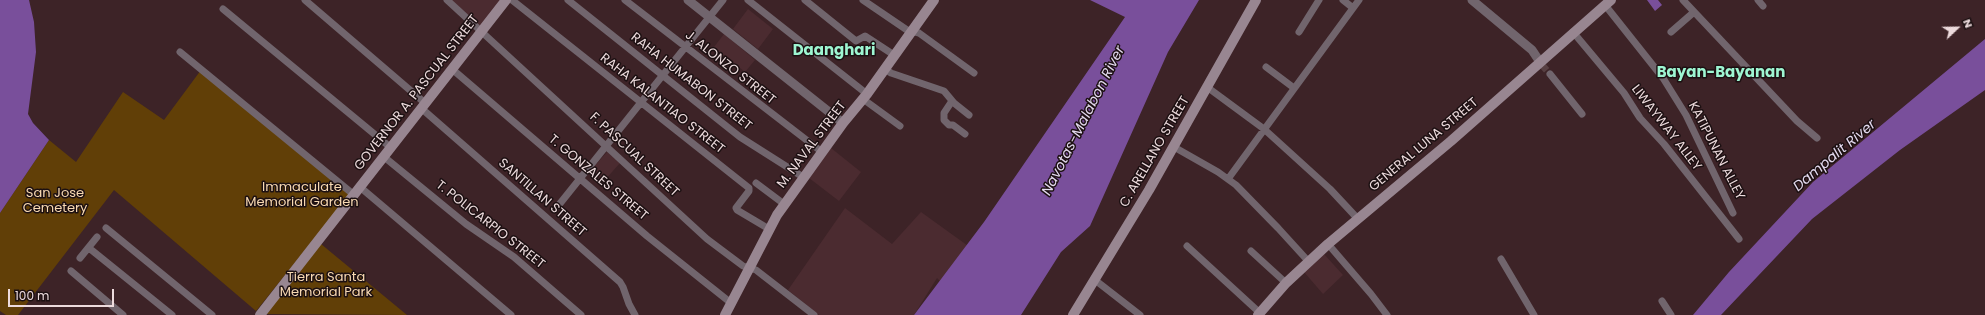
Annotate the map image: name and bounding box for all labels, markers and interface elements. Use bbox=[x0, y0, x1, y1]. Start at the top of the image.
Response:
north arrow bbox=[1937, 8, 1977, 48]
street label: GOVERNOR A. PASCUAL STREET bbox=[351, 12, 483, 174]
text: N bbox=[1959, 17, 1977, 30]
street label: J. ALONZO STREET bbox=[682, 28, 778, 108]
street label: RAHA HUMABON STREET bbox=[627, 30, 755, 134]
district label: Daanghari bbox=[793, 42, 875, 60]
water label: Navotas-Malabon River bbox=[1039, 44, 1129, 198]
street label: RAHA KALANTIAO STREET bbox=[597, 51, 727, 157]
district label: Bayan-Bayanan bbox=[1657, 64, 1785, 82]
street label: LIWAYWAY ALLEY bbox=[1628, 82, 1704, 174]
street label: C. ARELLANO STREET bbox=[1117, 94, 1193, 210]
street label: GENERAL LUNA STREET bbox=[1366, 95, 1482, 195]
street label: M. NAVAL STREET bbox=[774, 98, 850, 192]
street label: KATIPUNAN ALLEY bbox=[1685, 99, 1747, 203]
street label: F. PASCUAL STREET bbox=[586, 110, 682, 200]
water label: Dampalit River bbox=[1790, 117, 1880, 195]
street label: T. GONZALES STREET bbox=[545, 132, 651, 224]
street label: SANTILLAN STREET bbox=[495, 156, 589, 240]
street label: T. POLICARPIO STREET bbox=[432, 178, 548, 272]
park label: Immaculate Memorial Garden bbox=[245, 180, 359, 211]
park label: San Jose Cemetery bbox=[23, 186, 87, 217]
park label: Tierra Santa Memorial Park bbox=[280, 270, 372, 301]
scale bar bbox=[10, 281, 116, 307]
text: 100 m bbox=[15, 287, 49, 304]

